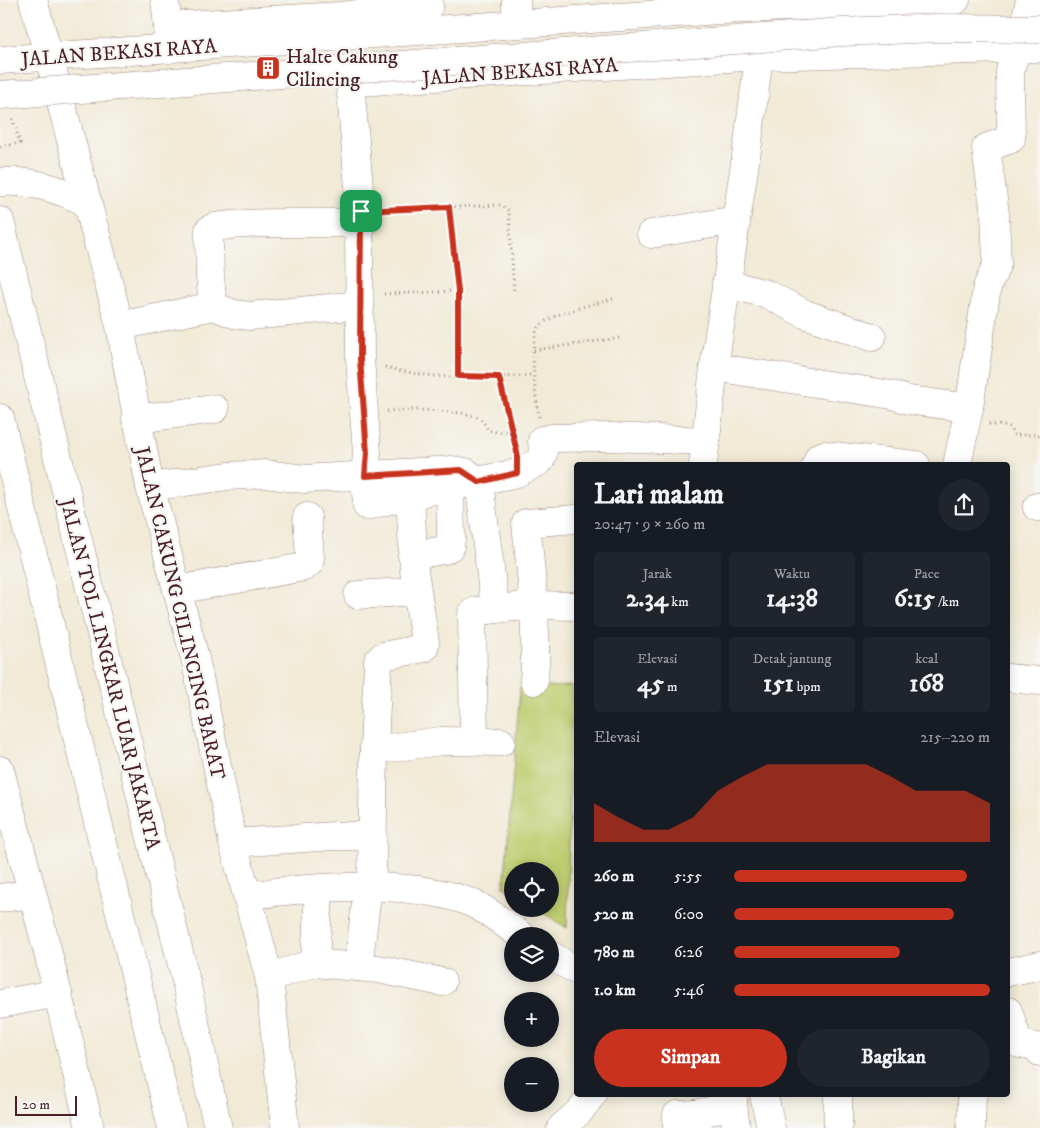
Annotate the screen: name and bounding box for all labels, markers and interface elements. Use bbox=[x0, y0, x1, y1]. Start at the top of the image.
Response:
street label: JALAN BEKASI RAYA bbox=[19, 34, 218, 73]
place label: Halte Cakung Cilincing bbox=[286, 45, 398, 93]
street label: JALAN BEKASI RAYA bbox=[420, 53, 619, 92]
building icon: Halte Cakung Cilincing bbox=[255, 55, 281, 81]
pin bbox=[340, 190, 382, 232]
icon: arrive bbox=[347, 197, 375, 225]
street label: JALAN CAKUNG CILINCING BARAT bbox=[129, 443, 230, 782]
text: Lari malam bbox=[594, 477, 724, 512]
button: share bbox=[938, 479, 990, 531]
street label: JALAN TOL LINGKAR LUAR JAKARTA bbox=[53, 494, 165, 853]
text: 20:47 · 9 × 260 m bbox=[594, 514, 705, 534]
text: Jarak bbox=[643, 565, 672, 583]
text: Waktu bbox=[774, 565, 810, 583]
text: Pace bbox=[914, 565, 940, 583]
text: 2.34 bbox=[626, 583, 668, 614]
text: 14:38 bbox=[766, 583, 818, 614]
text: 6:15 bbox=[894, 583, 935, 614]
text: km bbox=[668, 593, 689, 611]
text: /km bbox=[935, 593, 959, 611]
text: Elevasi bbox=[637, 650, 677, 668]
text: Detak jantung bbox=[753, 650, 831, 668]
text: kcal bbox=[915, 650, 938, 668]
text: 45 bbox=[637, 668, 664, 699]
text: 151 bbox=[763, 668, 794, 699]
text: 168 bbox=[909, 668, 944, 699]
text: m bbox=[664, 678, 677, 696]
text: bpm bbox=[794, 678, 821, 696]
text: Elevasi bbox=[594, 727, 640, 747]
text: 215–220 m bbox=[920, 727, 990, 747]
map controls bbox=[504, 862, 559, 1112]
button: locate bbox=[504, 862, 559, 917]
text: 260 m bbox=[594, 866, 634, 886]
text: 5:55 bbox=[674, 866, 702, 886]
text: 520 m bbox=[594, 904, 634, 924]
text: 6:00 bbox=[674, 904, 704, 924]
button: layers bbox=[504, 927, 559, 982]
text: 780 m bbox=[594, 942, 635, 962]
text: 6:26 bbox=[674, 942, 703, 962]
text: 1.0 km bbox=[594, 980, 636, 1000]
text: 5:46 bbox=[674, 980, 704, 1000]
button: + bbox=[504, 992, 559, 1047]
button: Simpan bbox=[594, 1029, 787, 1087]
button: Bagikan bbox=[797, 1029, 990, 1087]
button: − bbox=[504, 1057, 559, 1112]
scale bar bbox=[15, 1093, 78, 1116]
text: 20 m bbox=[22, 1096, 50, 1114]

